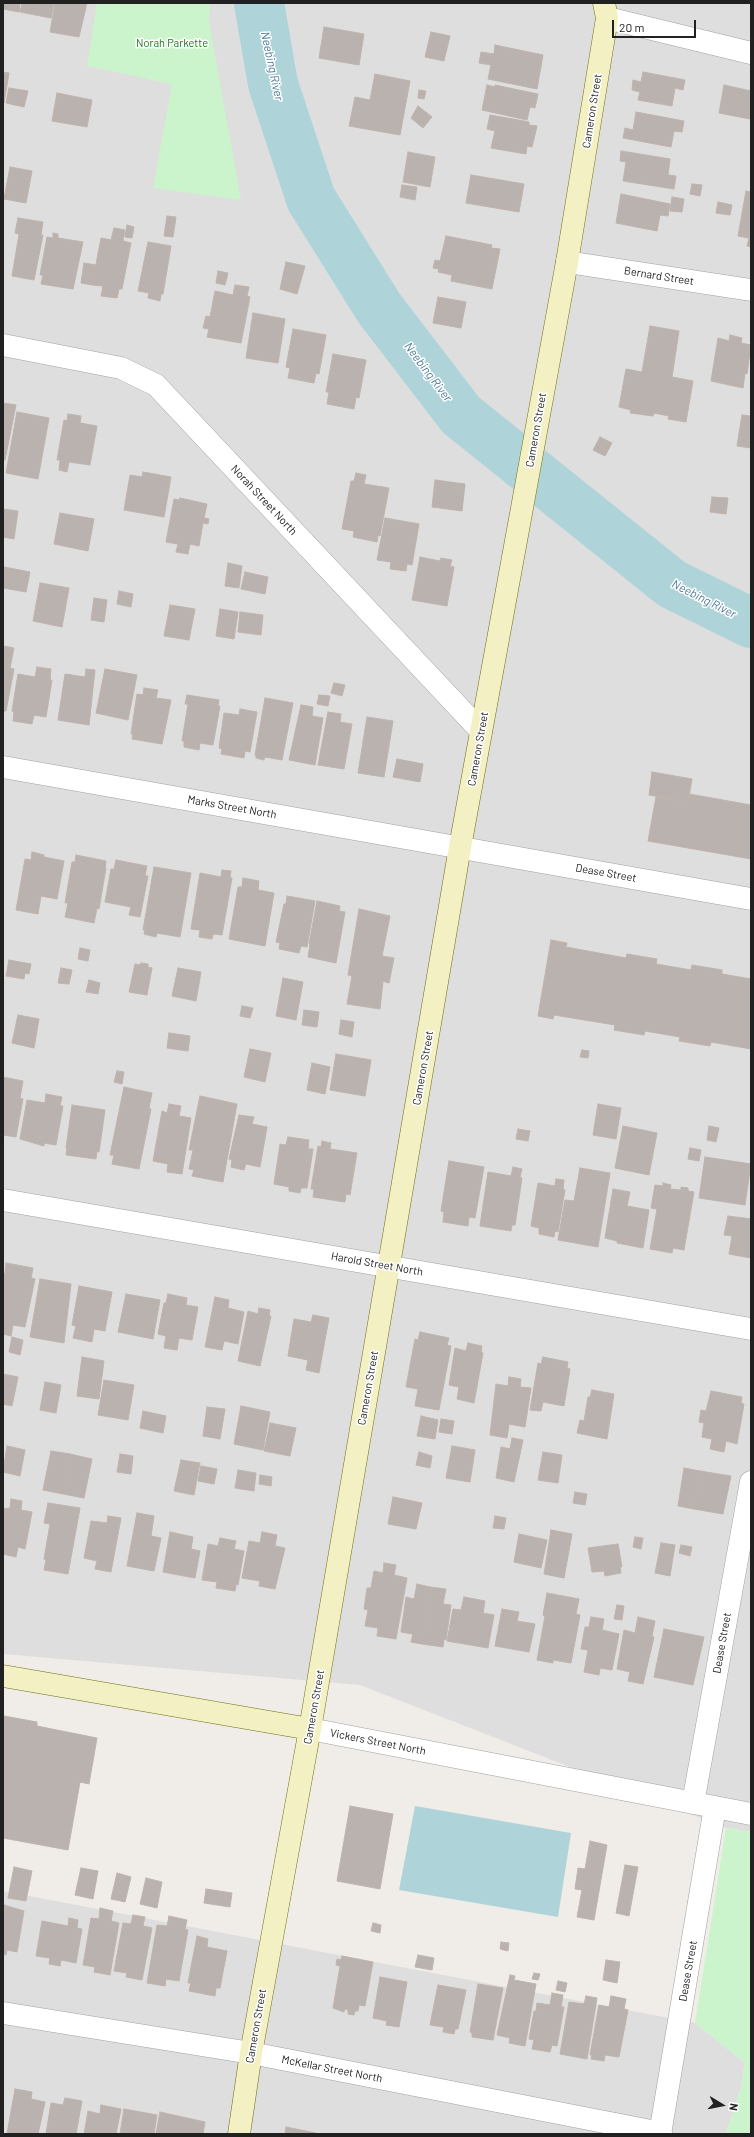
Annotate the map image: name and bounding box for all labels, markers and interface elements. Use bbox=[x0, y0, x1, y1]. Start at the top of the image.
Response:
scale bar bbox=[614, 12, 698, 38]
text: 20 m bbox=[619, 20, 645, 34]
water label: Neebing River bbox=[258, 30, 286, 102]
park label: Norah Parkette bbox=[136, 36, 208, 50]
street label: Cameron Street bbox=[580, 73, 604, 149]
street label: Bernard Street bbox=[623, 264, 695, 288]
water label: Neebing River bbox=[401, 340, 455, 404]
street label: Cameron Street bbox=[523, 392, 549, 468]
street label: Norah Street North bbox=[228, 462, 300, 538]
water label: Neebing River bbox=[669, 577, 739, 621]
street label: Cameron Street bbox=[465, 711, 491, 787]
street label: Marks Street North bbox=[186, 793, 278, 821]
street label: Dease Street bbox=[575, 861, 637, 885]
street label: Cameron Street bbox=[410, 1030, 436, 1106]
street label: Harold Street North bbox=[330, 1249, 424, 1279]
street label: Cameron Street bbox=[355, 1350, 381, 1426]
street label: Dease Street bbox=[710, 1612, 734, 1674]
street label: Cameron Street bbox=[301, 1669, 327, 1745]
street label: Vickers Street North bbox=[329, 1726, 427, 1758]
street label: Dease Street bbox=[676, 1940, 700, 2002]
street label: Cameron Street bbox=[243, 1988, 269, 2064]
street label: McKellar Street North bbox=[280, 2053, 384, 2085]
north arrow bbox=[702, 2085, 742, 2125]
text: N bbox=[727, 2102, 741, 2112]

